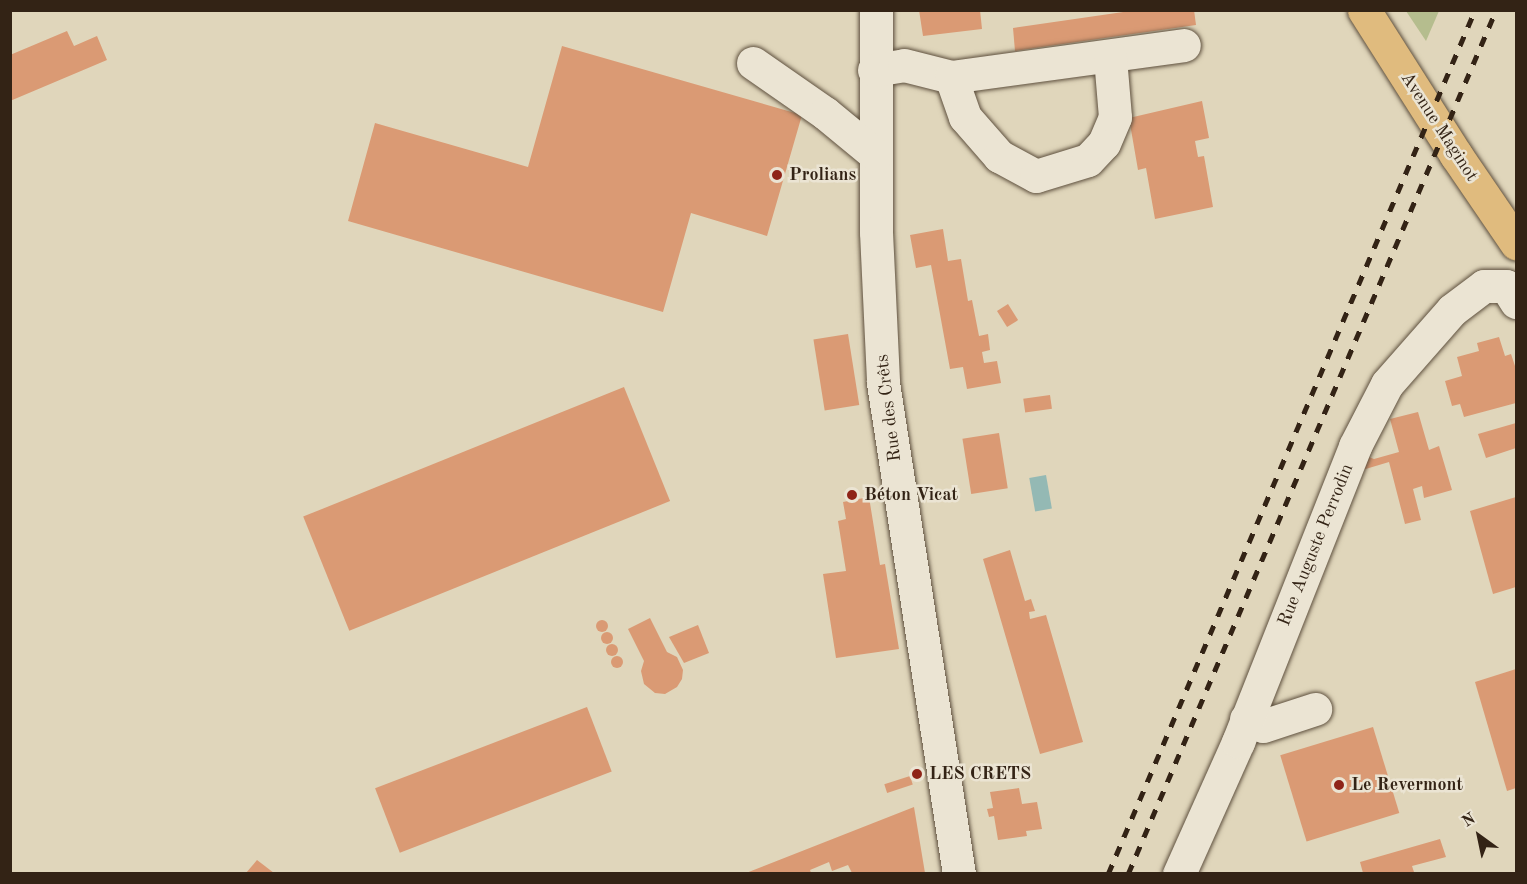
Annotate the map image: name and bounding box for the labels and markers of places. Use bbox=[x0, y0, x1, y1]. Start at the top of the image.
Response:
place label: Prolians bbox=[789, 164, 856, 186]
marker: Prolians bbox=[770, 168, 784, 182]
place label: Béton Vicat bbox=[864, 484, 958, 506]
marker: Béton Vicat bbox=[845, 488, 859, 502]
place label: LES CRETS bbox=[929, 763, 1031, 785]
marker: LES CRETS bbox=[910, 767, 924, 781]
place label: Le Revermont bbox=[1351, 774, 1463, 796]
marker: Le Revermont bbox=[1332, 778, 1346, 792]

